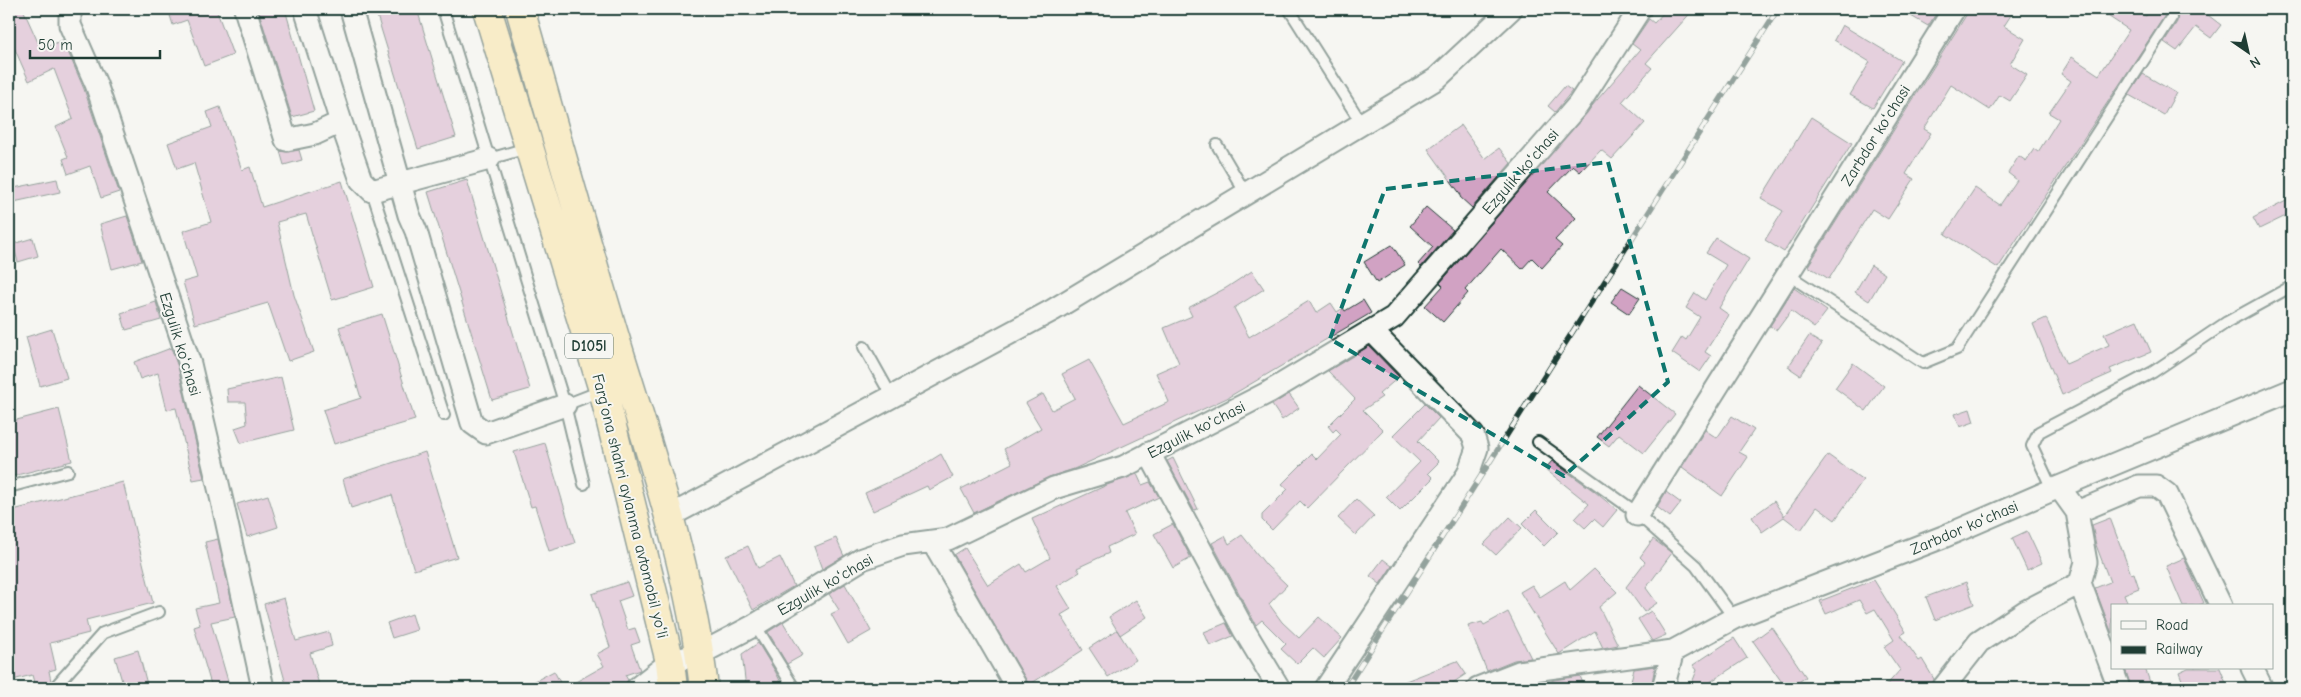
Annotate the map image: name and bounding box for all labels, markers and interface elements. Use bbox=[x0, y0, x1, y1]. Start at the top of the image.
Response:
scale bar bbox=[30, 28, 160, 60]
north arrow bbox=[2224, 28, 2274, 78]
text: 50 m bbox=[38, 36, 73, 54]
text: N bbox=[2246, 53, 2264, 72]
street label: Zarbdor koʻchasi bbox=[1838, 82, 1914, 189]
street label: Ezgulik koʻchasi bbox=[1479, 125, 1563, 218]
street label: Ezgulik koʻchasi bbox=[156, 290, 204, 398]
road number: D105l bbox=[565, 334, 613, 358]
street label: Fargʻona shahri aylanma avtomobil yoʻli bbox=[588, 372, 672, 640]
street label: Ezgulik koʻchasi bbox=[1145, 397, 1248, 462]
street label: Zarbdor koʻchasi bbox=[1908, 497, 2021, 559]
street label: Ezgulik koʻchasi bbox=[775, 550, 876, 620]
legend bbox=[2111, 604, 2274, 670]
text: Road bbox=[2156, 616, 2188, 634]
text: Railway bbox=[2156, 640, 2203, 658]

